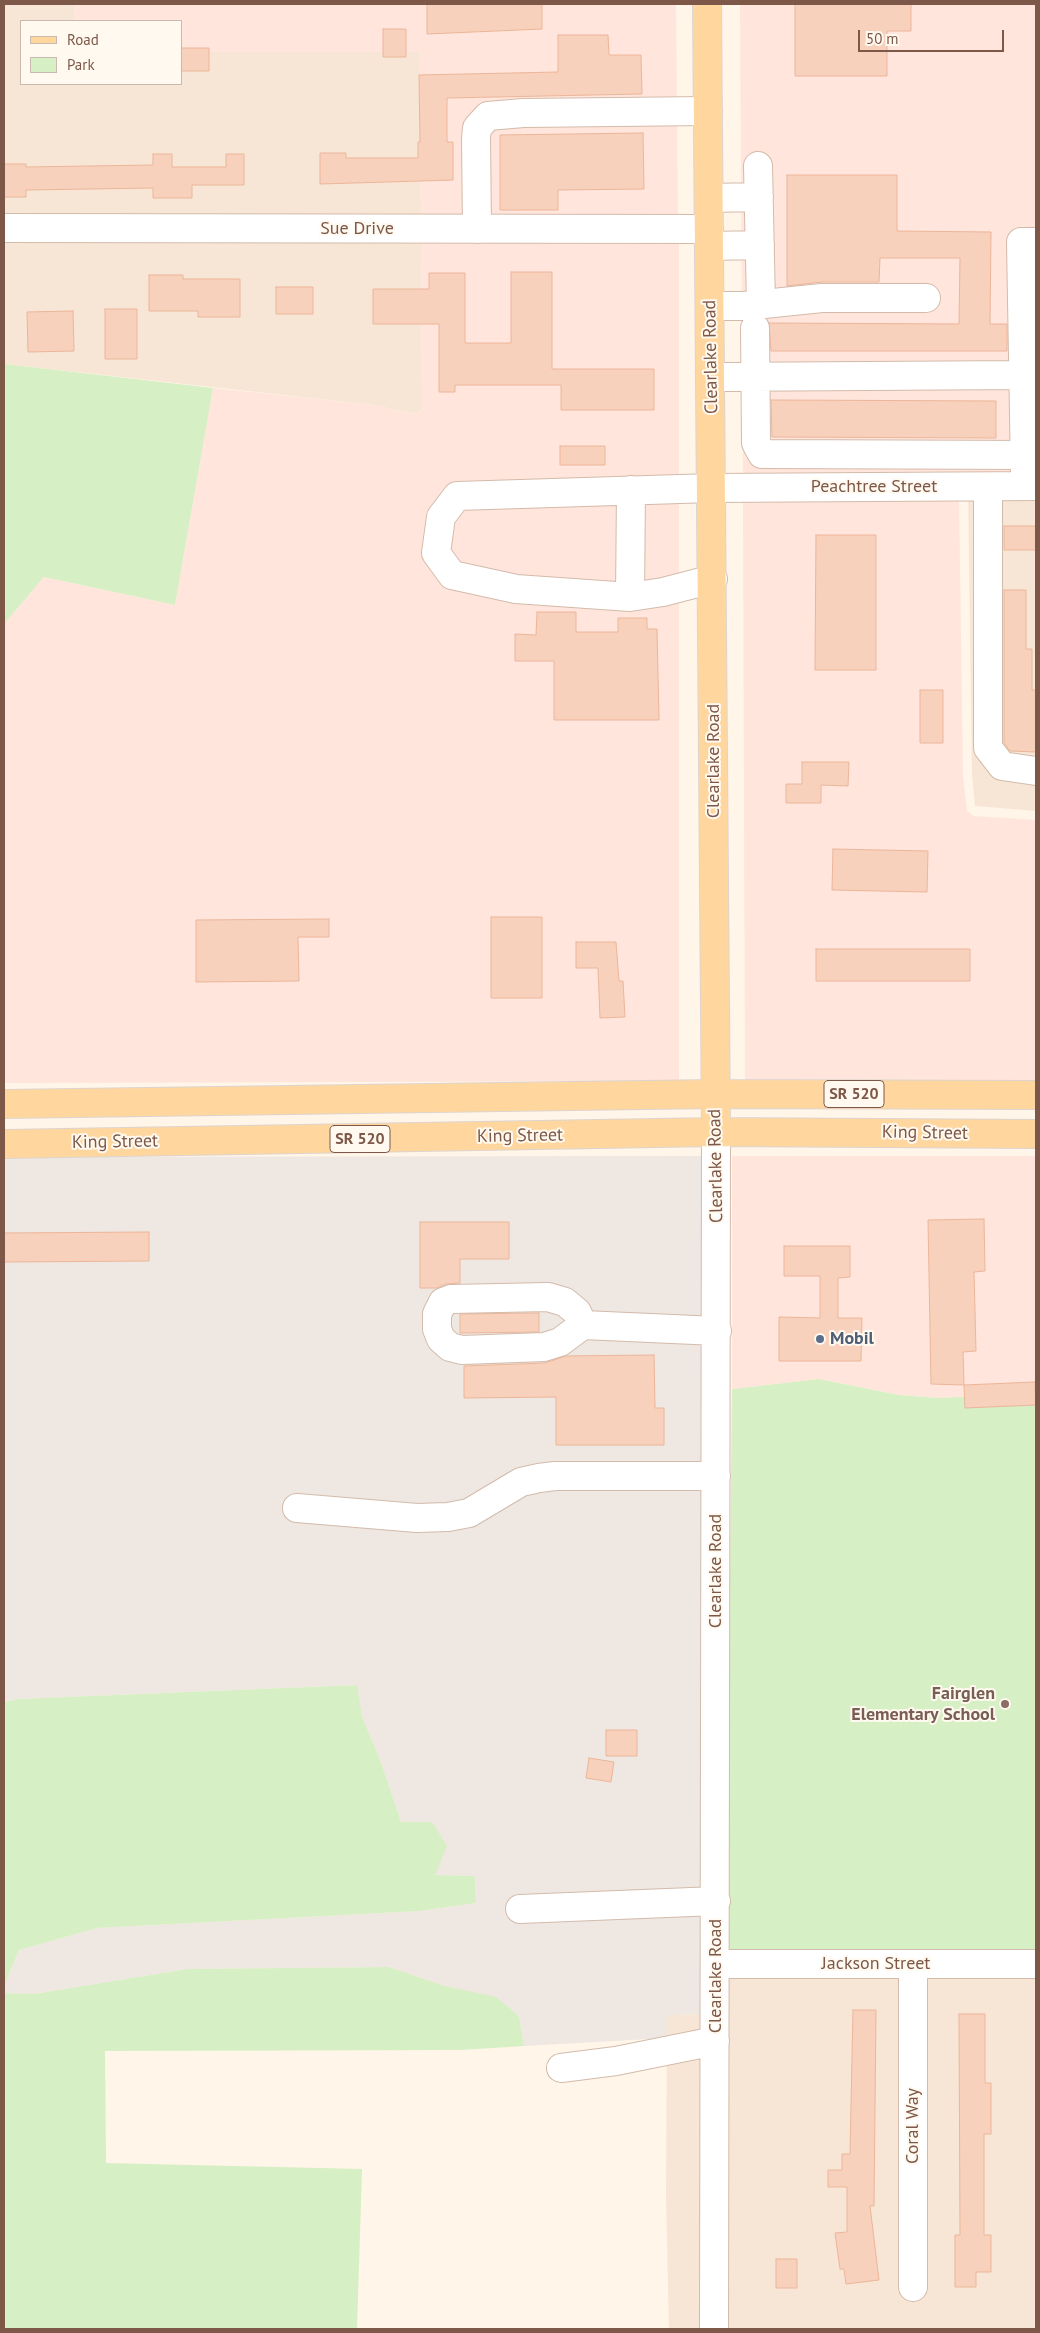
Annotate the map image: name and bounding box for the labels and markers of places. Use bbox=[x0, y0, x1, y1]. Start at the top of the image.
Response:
place label: Mobil bbox=[830, 1328, 874, 1350]
marker: Mobil bbox=[814, 1333, 826, 1345]
place label: Fairglen Elementary School bbox=[851, 1683, 995, 1726]
marker: Fairglen Elementary School bbox=[999, 1698, 1011, 1710]

